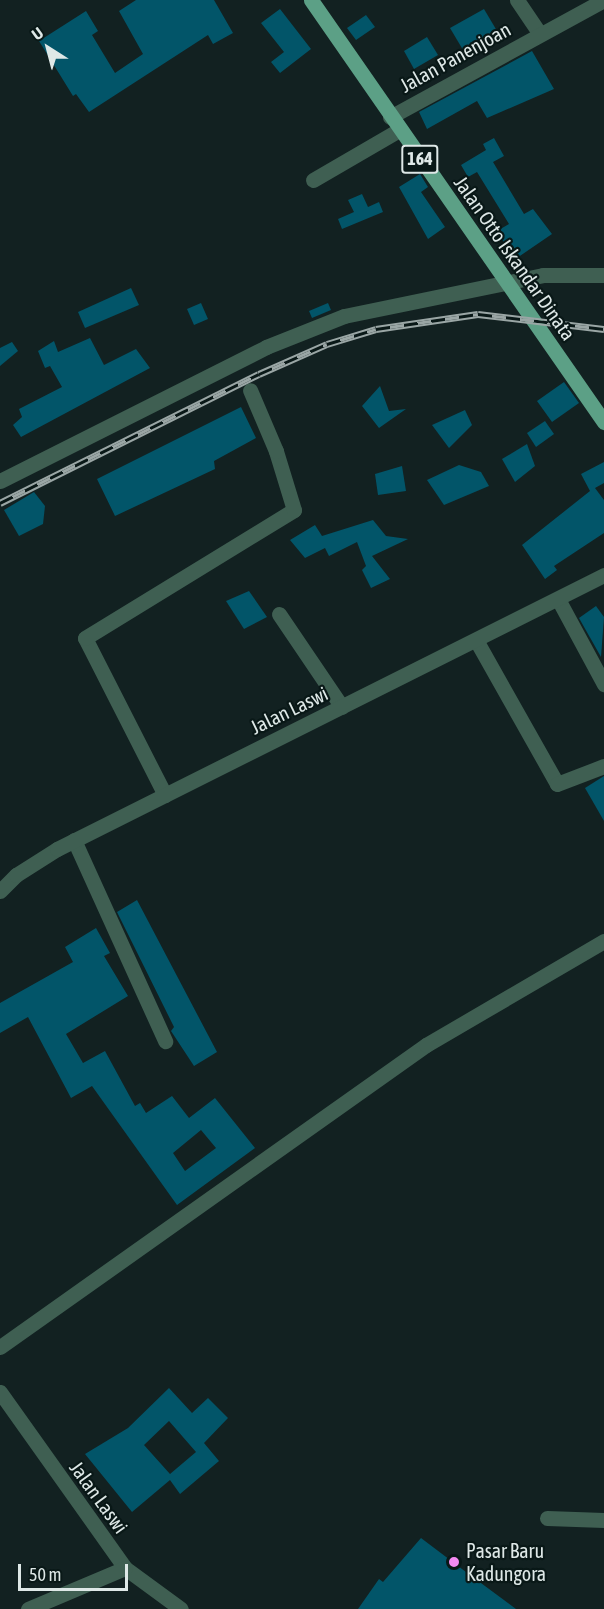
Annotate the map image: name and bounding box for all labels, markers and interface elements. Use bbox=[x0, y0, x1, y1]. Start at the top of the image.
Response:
street label: Jalan Panenjoan bbox=[395, 17, 515, 97]
north arrow bbox=[18, 18, 78, 78]
text: U bbox=[28, 23, 47, 44]
road number: 164 bbox=[400, 144, 440, 174]
street label: Jalan Otto Iskandar Dinata bbox=[449, 171, 581, 345]
street label: Jalan Laswi bbox=[246, 681, 332, 739]
street label: Jalan Laswi bbox=[65, 1456, 133, 1538]
place label: Pasar Baru Kadungora bbox=[466, 1538, 546, 1585]
scale bar bbox=[21, 1552, 130, 1590]
marker: Pasar Baru Kadungora bbox=[447, 1555, 461, 1569]
text: 50 m bbox=[29, 1564, 61, 1585]

